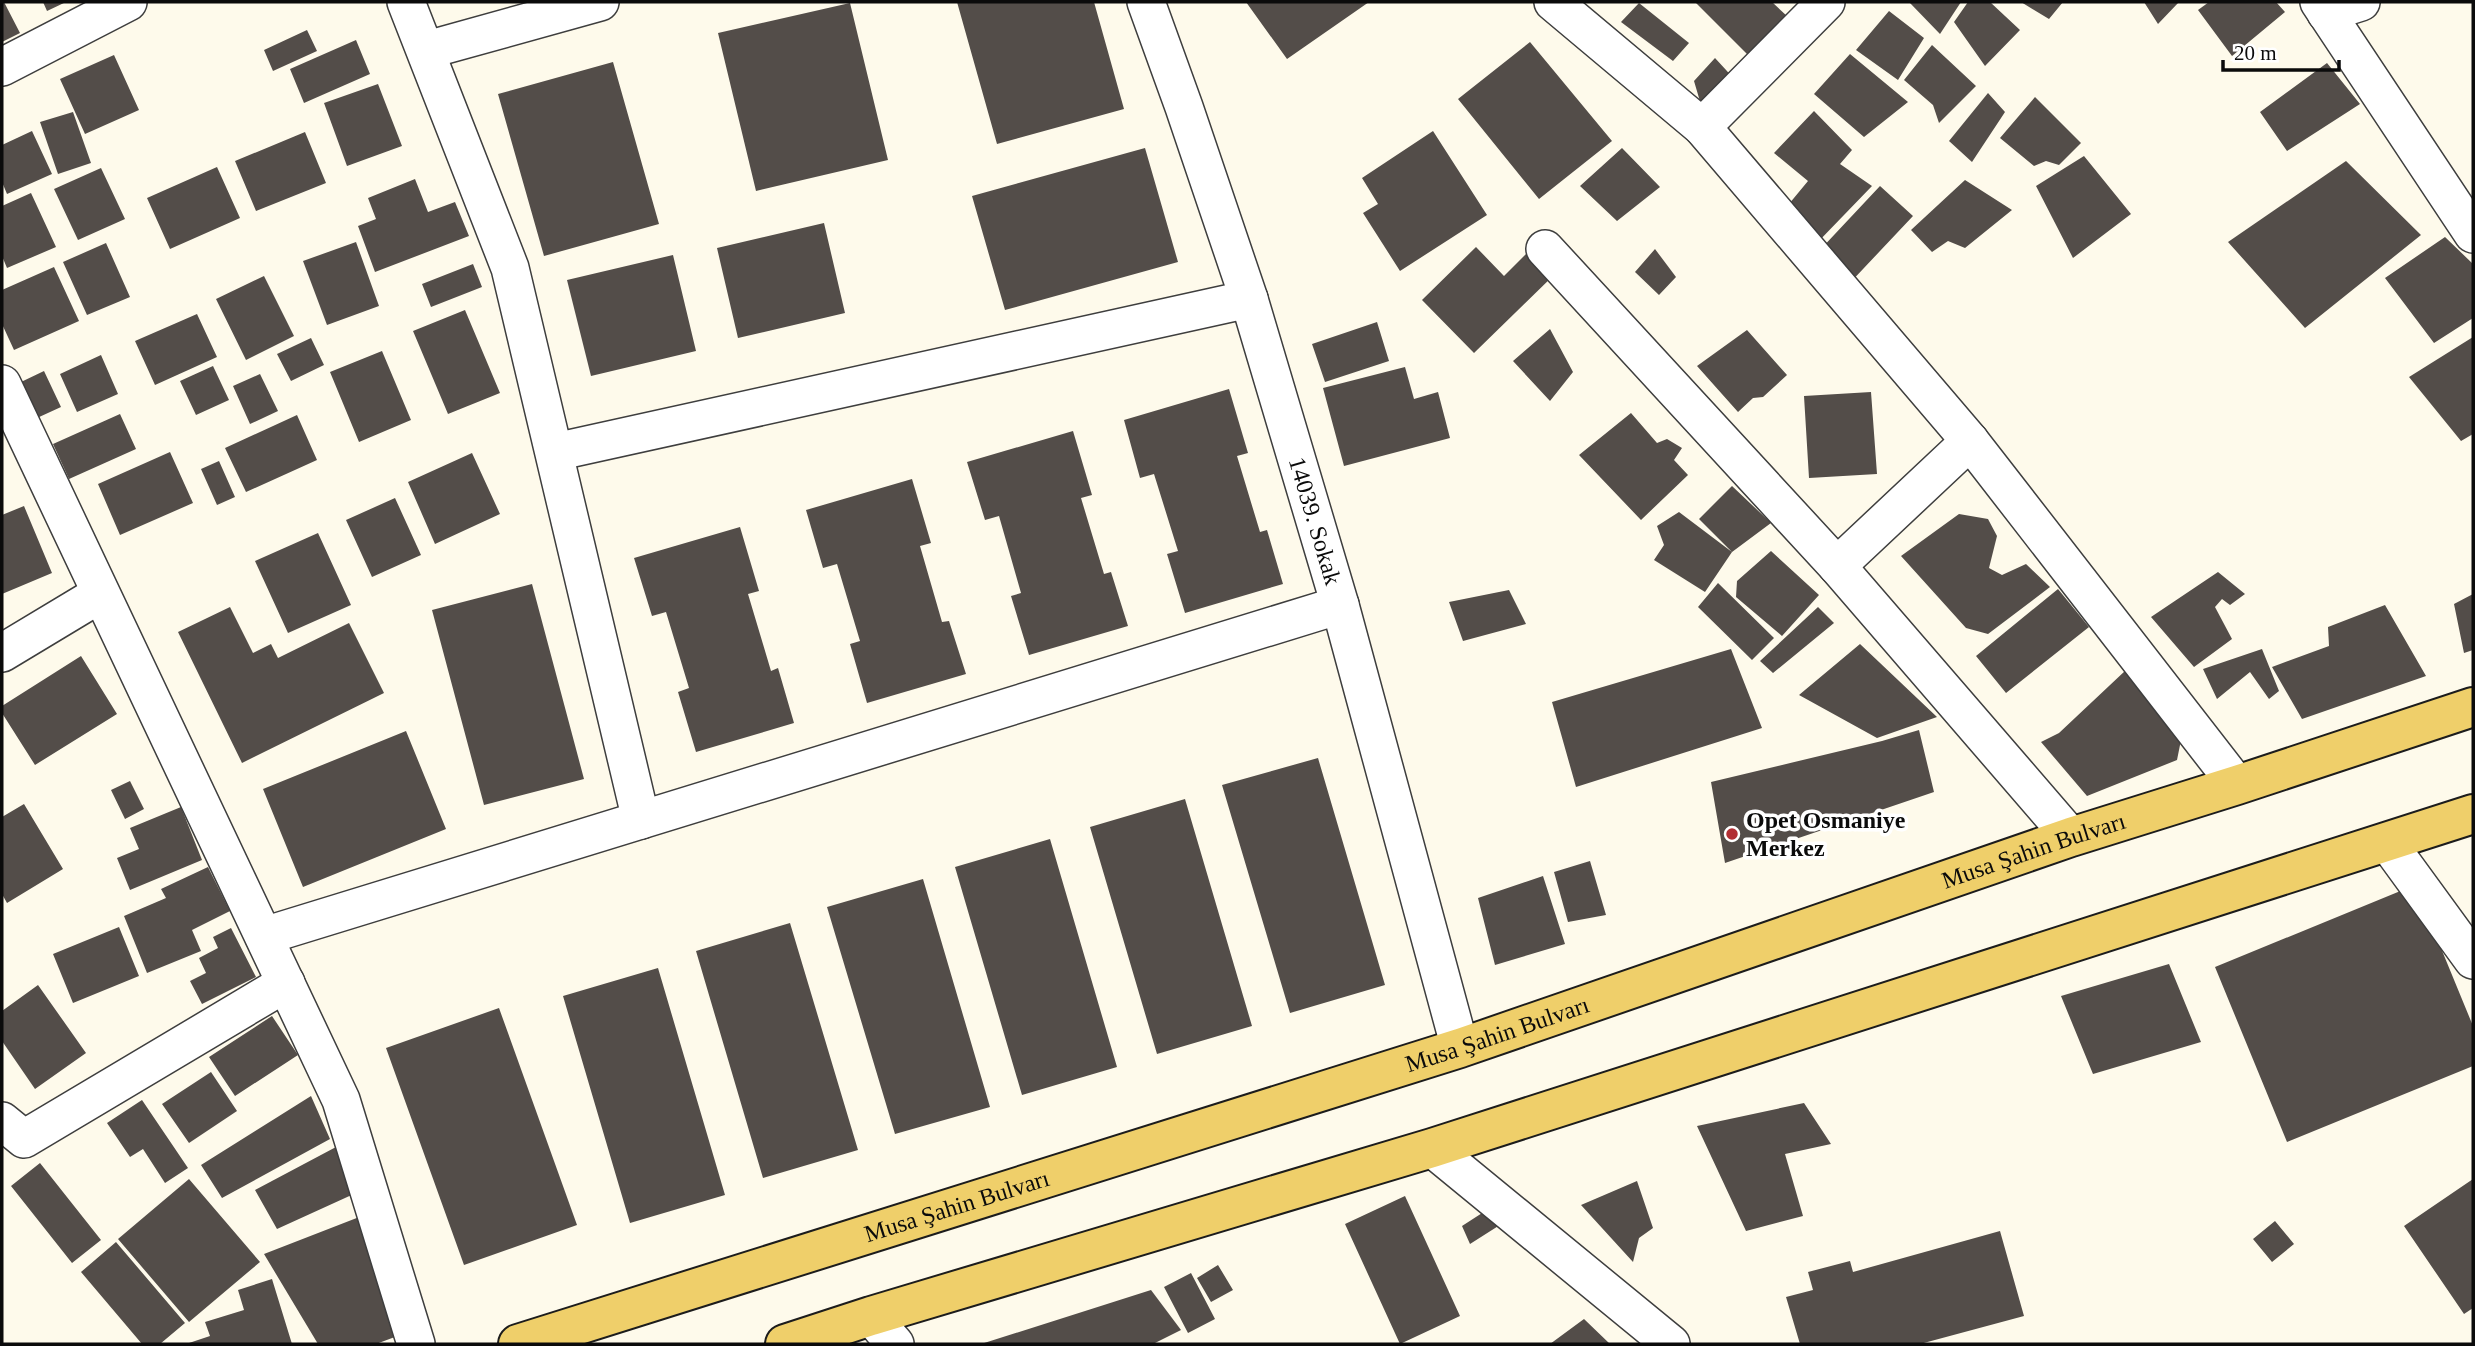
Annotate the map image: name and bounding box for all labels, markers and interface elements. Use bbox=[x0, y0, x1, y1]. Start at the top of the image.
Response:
scale bar bbox=[2223, 28, 2338, 72]
text: 20 m bbox=[2234, 41, 2277, 65]
street label: 14039. Sokak bbox=[1284, 454, 1346, 588]
place label: Opet Osmaniye Merkez bbox=[1746, 807, 1906, 861]
street label: Musa Şahin Bulvarı bbox=[1938, 808, 2129, 894]
marker: Opet Osmaniye Merkez bbox=[1724, 826, 1740, 842]
street label: Musa Şahin Bulvarı bbox=[1402, 991, 1593, 1077]
street label: Musa Şahin Bulvarı bbox=[861, 1165, 1053, 1247]

